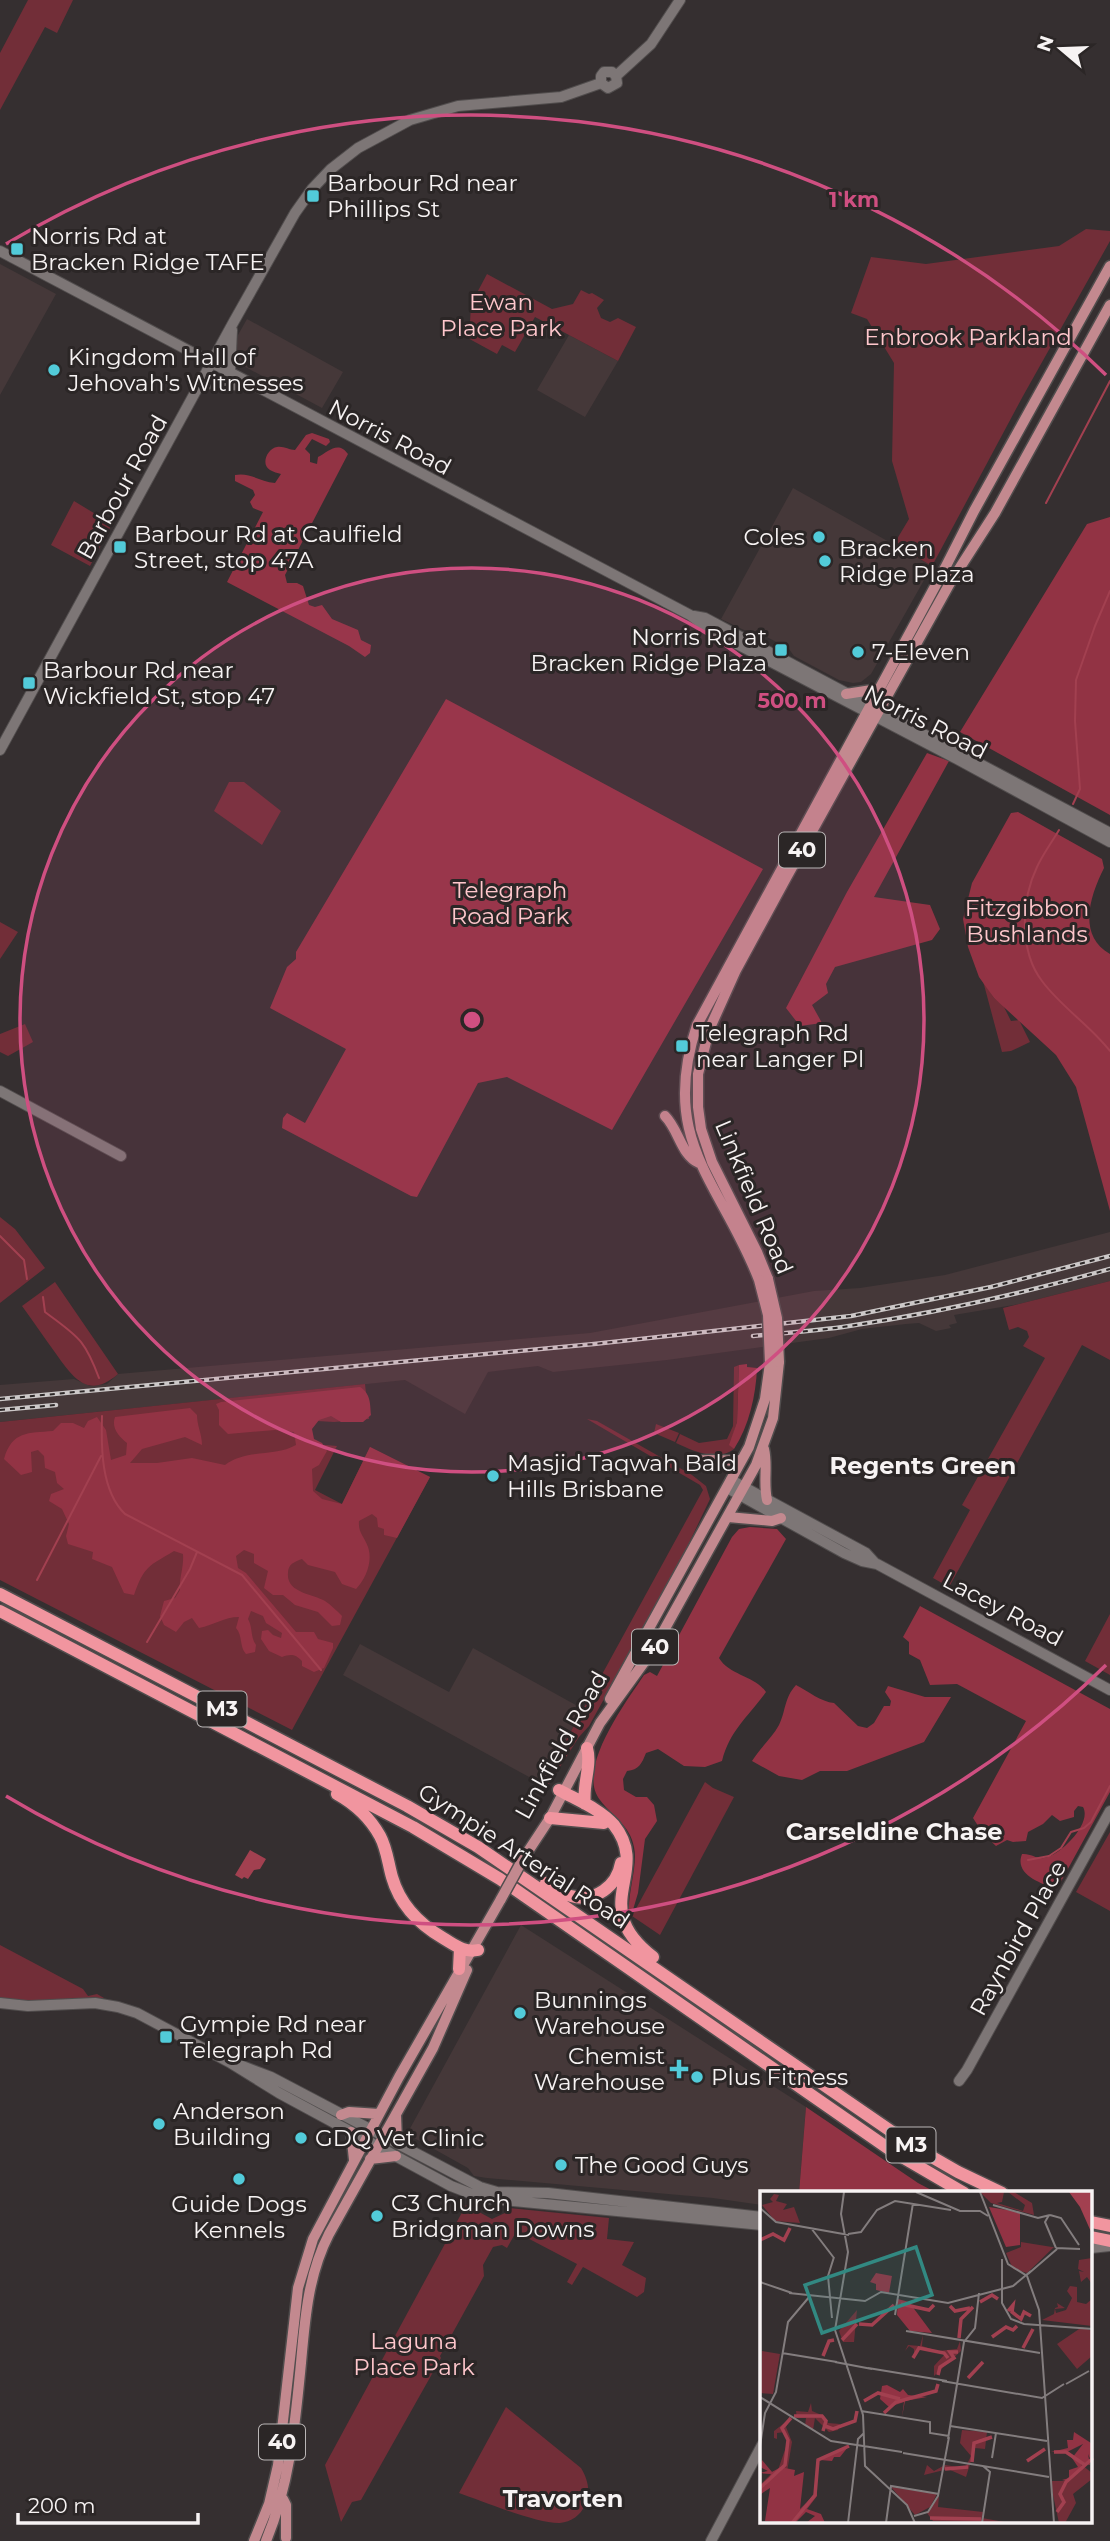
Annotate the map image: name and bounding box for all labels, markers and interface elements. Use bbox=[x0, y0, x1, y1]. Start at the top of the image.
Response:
north arrow bbox=[1026, 14, 1096, 84]
text: N bbox=[1032, 33, 1059, 55]
place label: Barbour Rd near Phillips St bbox=[327, 169, 518, 223]
text: 1 km bbox=[829, 187, 879, 212]
marker: Barbour Rd near Phillips St bbox=[305, 188, 321, 204]
place label: Norris Rd at Bracken Ridge TAFE bbox=[31, 222, 265, 276]
marker: Norris Rd at Bracken Ridge TAFE bbox=[9, 241, 25, 257]
park label: Ewan Place Park bbox=[440, 288, 562, 342]
park label: Enbrook Parkland bbox=[864, 323, 1072, 351]
place label: Kingdom Hall of Jehovah's Witnesses bbox=[67, 343, 304, 397]
marker: Kingdom Hall of Jehovah's Witnesses bbox=[46, 362, 62, 378]
street label: Norris Road bbox=[324, 393, 456, 481]
street label: Barbour Road bbox=[71, 410, 173, 564]
place label: Barbour Rd at Caulfield Street, stop 47A bbox=[134, 520, 403, 574]
place label: Coles bbox=[743, 523, 805, 551]
marker: Coles bbox=[811, 529, 827, 545]
place label: Bracken Ridge Plaza bbox=[839, 534, 975, 588]
marker: Barbour Rd at Caulfield Street, stop 47A bbox=[112, 539, 128, 555]
marker: Bracken Ridge Plaza bbox=[817, 553, 833, 569]
place label: Norris Rd at Bracken Ridge Plaza bbox=[531, 623, 767, 677]
place label: 7-Eleven bbox=[872, 638, 970, 666]
marker: Norris Rd at Bracken Ridge Plaza bbox=[773, 642, 789, 658]
marker: 7-Eleven bbox=[850, 644, 866, 660]
place label: Barbour Rd near Wickfield St, stop 47 bbox=[43, 656, 275, 710]
marker: Barbour Rd near Wickfield St, stop 47 bbox=[21, 675, 37, 691]
street label: Norris Road bbox=[860, 679, 992, 765]
text: 500 m bbox=[758, 688, 827, 713]
road number: 40 bbox=[779, 832, 825, 868]
park label: Telegraph Road Park bbox=[451, 876, 570, 930]
park label: Fitzgibbon Bushlands bbox=[965, 894, 1089, 948]
centre of rings bbox=[460, 1008, 484, 1032]
place label: Telegraph Rd near Langer Pl bbox=[696, 1019, 864, 1073]
marker: Telegraph Rd near Langer Pl bbox=[674, 1038, 690, 1054]
street label: Linkfield Road bbox=[709, 1116, 799, 1278]
place label: Masjid Taqwah Bald Hills Brisbane bbox=[507, 1449, 737, 1503]
district label: Regents Green bbox=[830, 1451, 1016, 1480]
marker: Masjid Taqwah Bald Hills Brisbane bbox=[485, 1468, 501, 1484]
street label: Lacey Road bbox=[938, 1566, 1068, 1652]
road number: 40 bbox=[632, 1630, 678, 1664]
street label: Linkfield Road bbox=[509, 1666, 613, 1824]
road number: M3 bbox=[198, 1692, 246, 1726]
street label: Gympie Arterial Road bbox=[413, 1777, 635, 1935]
district label: Carseldine Chase bbox=[786, 1817, 1002, 1846]
street label: Raynbird Place bbox=[964, 1856, 1072, 2020]
place label: Bunnings Warehouse bbox=[534, 1986, 665, 2040]
marker: Bunnings Warehouse bbox=[512, 2005, 528, 2021]
place label: Gympie Rd near Telegraph Rd bbox=[180, 2010, 366, 2064]
marker: Gympie Rd near Telegraph Rd bbox=[158, 2029, 174, 2045]
place label: Chemist Warehouse bbox=[534, 2042, 665, 2096]
marker: Chemist Warehouse bbox=[671, 2061, 687, 2077]
place label: Plus Fitness bbox=[711, 2063, 848, 2091]
marker: Plus Fitness bbox=[689, 2069, 705, 2085]
place label: Anderson Building bbox=[173, 2097, 285, 2151]
marker: Anderson Building bbox=[151, 2116, 167, 2132]
place label: GDQ Vet Clinic bbox=[315, 2124, 485, 2152]
road number: M3 bbox=[886, 2128, 936, 2162]
marker: GDQ Vet Clinic bbox=[293, 2130, 309, 2146]
place label: The Good Guys bbox=[575, 2151, 749, 2179]
marker: The Good Guys bbox=[553, 2157, 569, 2173]
marker: Guide Dogs Kennels bbox=[231, 2171, 247, 2187]
place label: C3 Church Bridgman Downs bbox=[391, 2189, 595, 2243]
place label: Guide Dogs Kennels bbox=[171, 2190, 307, 2244]
inset map bbox=[760, 2191, 1092, 2524]
marker: C3 Church Bridgman Downs bbox=[369, 2208, 385, 2224]
park label: Laguna Place Park bbox=[353, 2327, 475, 2381]
road number: 40 bbox=[259, 2424, 305, 2460]
scale bar bbox=[18, 2482, 198, 2526]
district label: Travorten bbox=[503, 2484, 623, 2513]
text: 200 m bbox=[28, 2493, 95, 2518]

